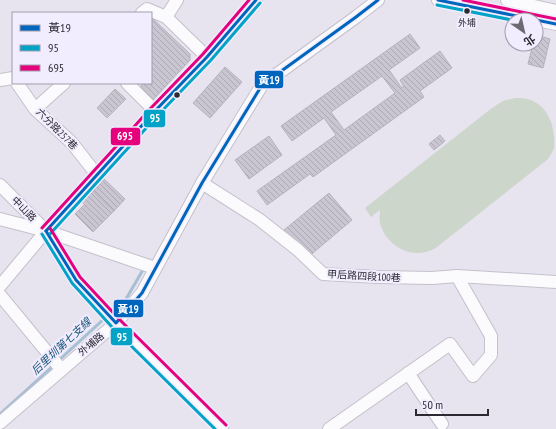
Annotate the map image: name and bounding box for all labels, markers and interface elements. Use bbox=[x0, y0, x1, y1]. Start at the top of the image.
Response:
marker: 外埔 bbox=[462, 6, 472, 16]
legend bbox=[12, 12, 152, 84]
north arrow bbox=[504, 12, 544, 52]
place label: 外埔 bbox=[458, 17, 476, 28]
text: 黃19 bbox=[48, 20, 71, 35]
text: 北 bbox=[521, 31, 538, 49]
text: 95 bbox=[48, 40, 59, 55]
text: 695 bbox=[48, 60, 64, 75]
line badge: 黃19 bbox=[254, 70, 284, 89]
text: 黃19 bbox=[258, 73, 280, 87]
unlabelled marker bbox=[172, 90, 182, 100]
street label: 六分路257巷 bbox=[33, 105, 81, 153]
line badge: 95 bbox=[143, 109, 166, 128]
text: 95 bbox=[150, 111, 160, 125]
line badge: 695 bbox=[110, 127, 141, 146]
text: 695 bbox=[117, 129, 133, 143]
street label: 中山路 bbox=[9, 194, 39, 224]
street label: 甲后路四段100巷 bbox=[327, 268, 401, 284]
line badge: 黃19 bbox=[113, 299, 144, 318]
text: 黃19 bbox=[117, 302, 139, 316]
water label: 后里圳第七支線 bbox=[28, 313, 95, 377]
line badge: 95 bbox=[110, 327, 133, 346]
street label: 外埔路 bbox=[75, 329, 107, 359]
text: 95 bbox=[117, 330, 127, 344]
scale bar bbox=[416, 391, 488, 417]
text: 50 m bbox=[422, 397, 443, 412]

